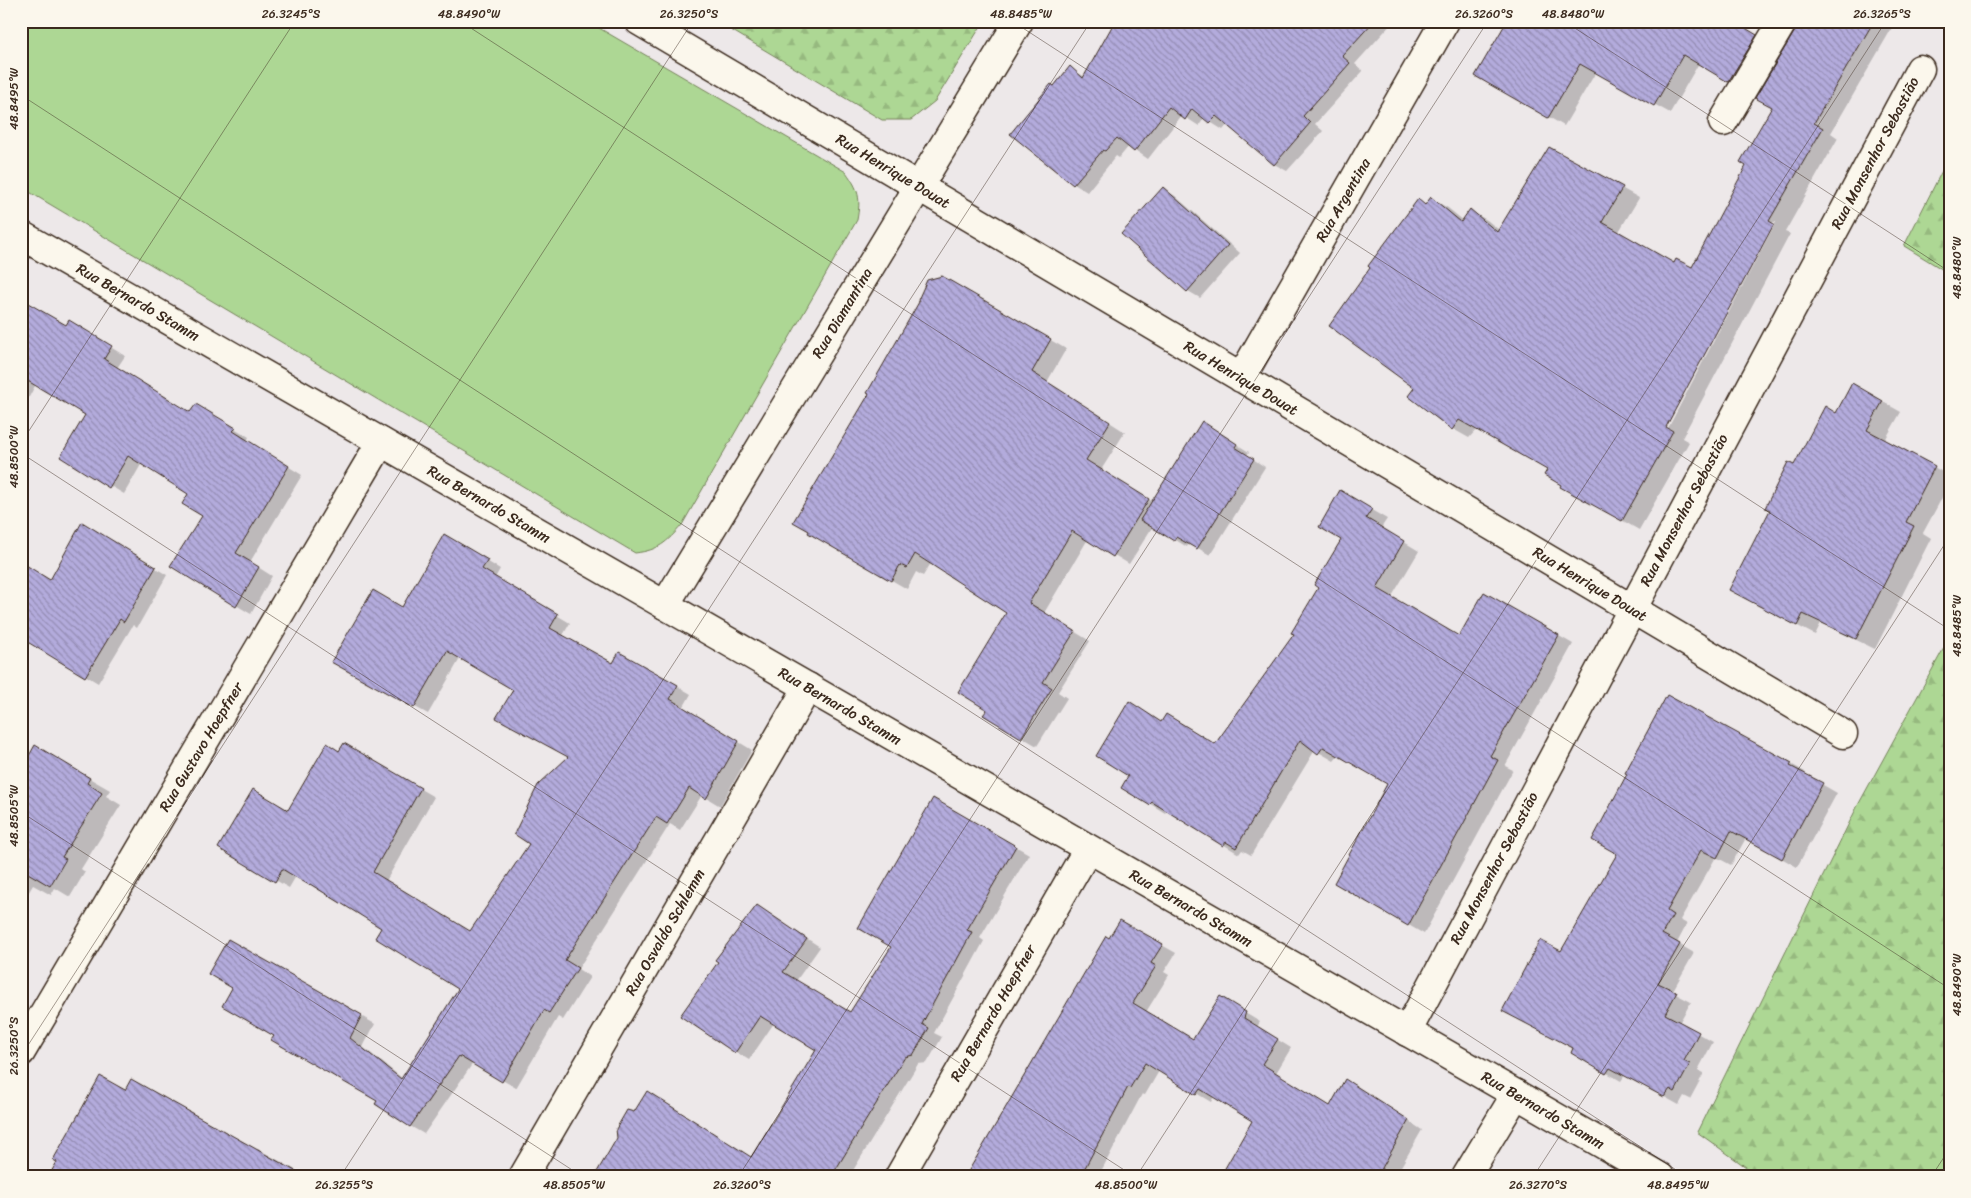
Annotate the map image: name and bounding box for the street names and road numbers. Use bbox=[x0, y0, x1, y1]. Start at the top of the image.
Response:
street label: Rua Monsenhor Sebastião bbox=[1824, 71, 1927, 234]
street label: Rua Henrique Douat bbox=[831, 126, 956, 216]
street label: Rua Argentina bbox=[1308, 152, 1378, 247]
street label: Rua Bernardo Stamm bbox=[71, 256, 205, 348]
street label: Rua Diamantina bbox=[805, 262, 880, 363]
street label: Rua Henrique Douat bbox=[1179, 333, 1304, 423]
street label: Rua Monsenhor Sebastião bbox=[1633, 428, 1736, 591]
street label: Rua Bernardo Stamm bbox=[422, 458, 556, 550]
street label: Rua Henrique Douat bbox=[1528, 539, 1653, 629]
street label: Rua Bernardo Stamm bbox=[773, 660, 907, 752]
street label: Rua Gustavo Hoepfner bbox=[152, 676, 251, 817]
street label: Rua Monsenhor Sebastião bbox=[1443, 786, 1546, 949]
street label: Rua Bernardo Stamm bbox=[1124, 862, 1258, 954]
street label: Rua Osvaldo Schlemm bbox=[618, 863, 712, 1001]
street label: Rua Bernardo Hoepfner bbox=[943, 939, 1043, 1087]
street label: Rua Bernardo Stamm bbox=[1476, 1064, 1610, 1156]

